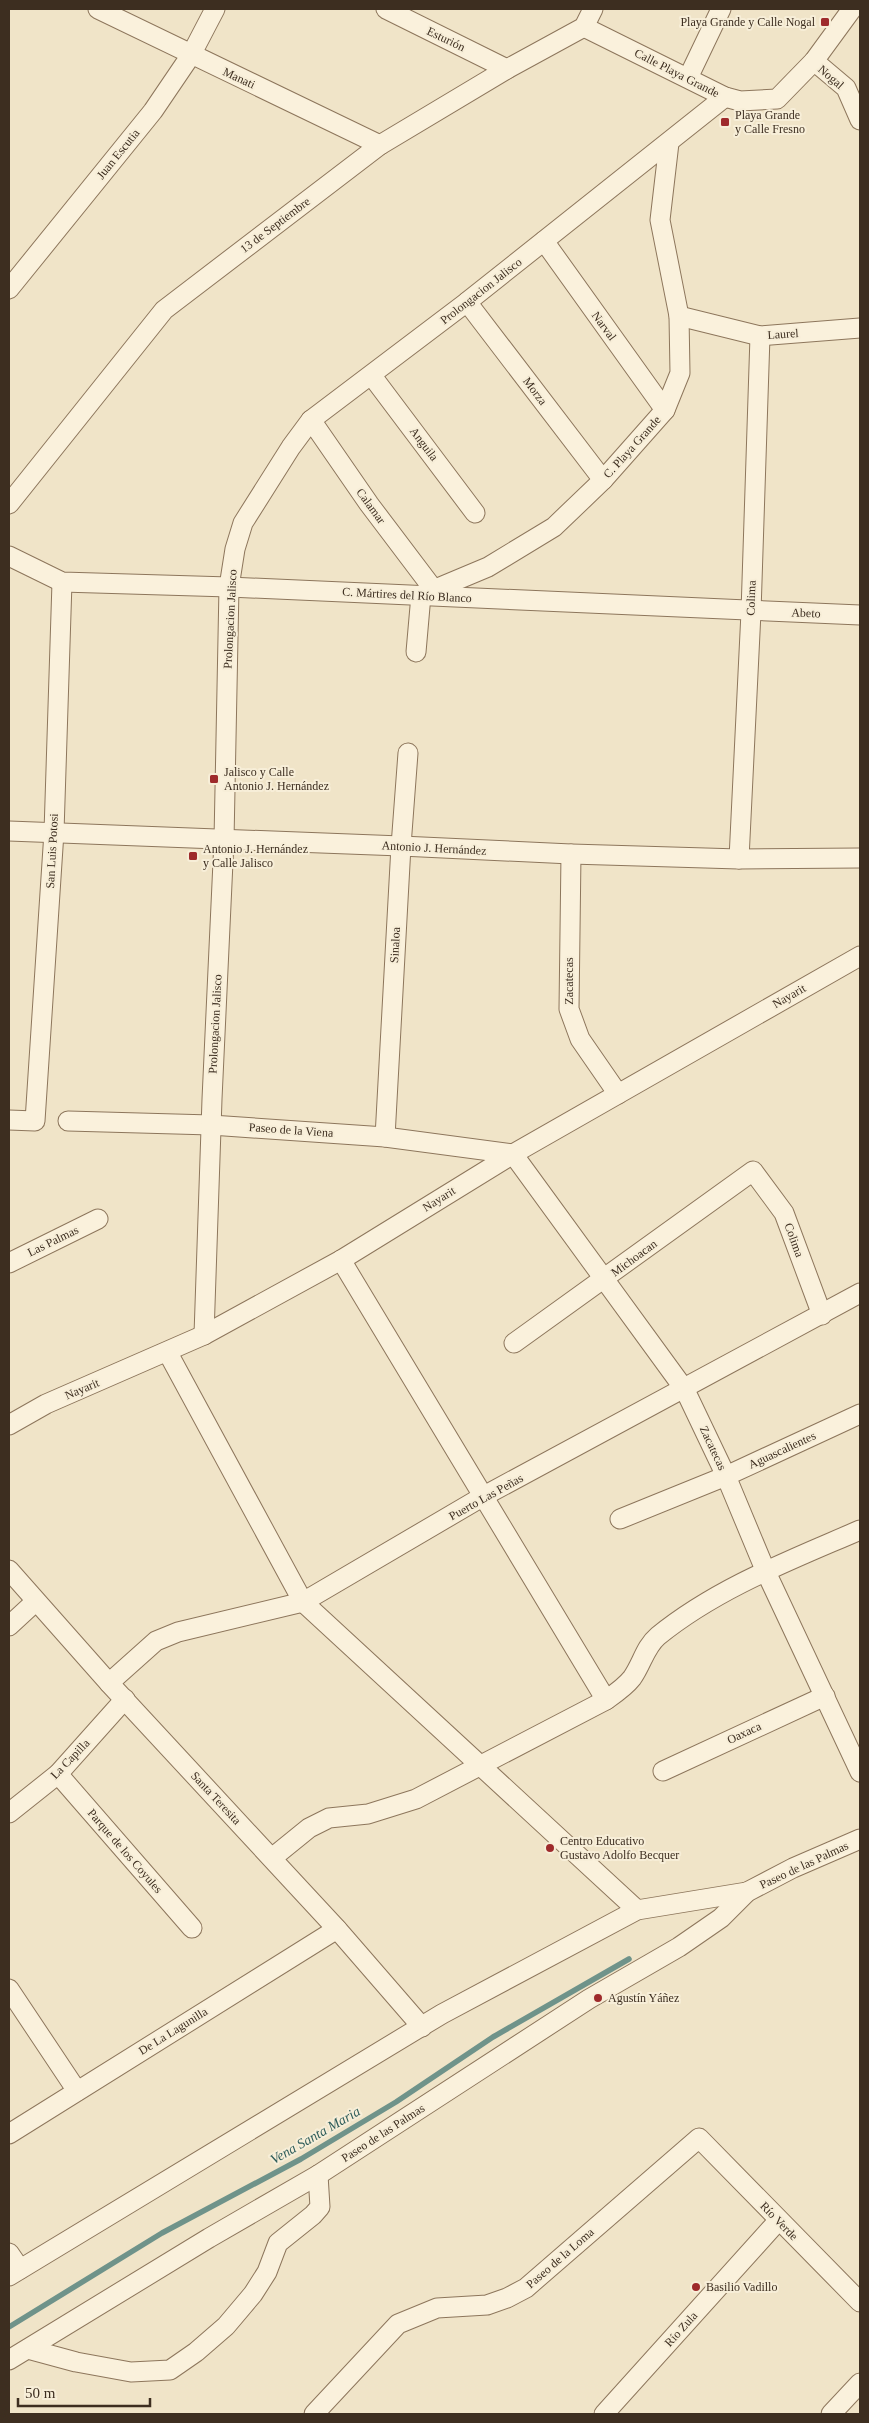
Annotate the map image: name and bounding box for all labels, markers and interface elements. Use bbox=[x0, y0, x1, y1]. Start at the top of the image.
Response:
place label: Playa Grande y Calle Nogal bbox=[680, 15, 816, 29]
marker: Playa Grande y Calle Nogal bbox=[819, 16, 831, 28]
street label: Esturión bbox=[425, 24, 467, 54]
street label: Calle Playa Grande bbox=[632, 46, 722, 100]
street label: Nogal bbox=[815, 62, 847, 92]
street label: Manati bbox=[221, 64, 258, 92]
place label: Playa Grande y Calle Fresno bbox=[735, 108, 805, 136]
marker: Playa Grande y Calle Fresno bbox=[719, 116, 731, 128]
street label: Juan Escutia bbox=[94, 126, 143, 182]
street label: 13 de Septiembre bbox=[237, 194, 313, 256]
street label: Prolongacion Jalisco bbox=[437, 255, 525, 327]
street label: Narval bbox=[589, 309, 620, 344]
street label: Laurel bbox=[767, 326, 800, 342]
street label: Morza bbox=[520, 374, 550, 408]
street label: C. Playa Grande bbox=[600, 413, 664, 481]
street label: Anguila bbox=[407, 424, 442, 464]
street label: Calamar bbox=[353, 485, 389, 527]
street label: Prolongacion Jalisco bbox=[220, 569, 240, 669]
street label: Colima bbox=[743, 579, 759, 616]
street label: C. Mártires del Río Blanco bbox=[342, 585, 472, 605]
street label: Abeto bbox=[791, 605, 821, 621]
place label: Jalisco y Calle Antonio J. Hernández bbox=[224, 765, 329, 793]
marker: Jalisco y Calle Antonio J. Hernández bbox=[208, 773, 220, 785]
street label: San Luis Potosi bbox=[43, 812, 61, 889]
street label: Antonio J. Hernández bbox=[381, 838, 487, 858]
place label: Antonio J. Hernández y Calle Jalisco bbox=[203, 842, 308, 870]
marker: Antonio J. Hernández y Calle Jalisco bbox=[187, 850, 199, 862]
street label: Sinaloa bbox=[387, 926, 403, 963]
street label: Zacatecas bbox=[562, 957, 576, 1005]
street label: Prolongacion Jalisco bbox=[205, 974, 225, 1074]
street label: Nayarit bbox=[770, 981, 809, 1011]
street label: Paseo de la Viena bbox=[248, 1120, 334, 1140]
street label: Nayarit bbox=[420, 1183, 459, 1214]
street label: Colima bbox=[781, 1221, 807, 1260]
street label: Las Palmas bbox=[25, 1223, 81, 1259]
street label: Michoacan bbox=[608, 1237, 660, 1279]
street label: Nayarit bbox=[63, 1375, 102, 1402]
street label: Zacatecas bbox=[697, 1424, 729, 1473]
street label: Aguascalientes bbox=[746, 1428, 818, 1472]
street label: Puerto Las Peñas bbox=[446, 1471, 526, 1523]
street label: Oaxaca bbox=[725, 1719, 764, 1747]
street label: La Capilla bbox=[47, 1736, 93, 1782]
street label: Santa Teresita bbox=[188, 1769, 245, 1828]
street label: Parque de los Coyules bbox=[85, 1806, 166, 1896]
place label: Centro Educativo Gustavo Adolfo Becquer bbox=[560, 1834, 679, 1862]
street label: Paseo de las Palmas bbox=[757, 1838, 851, 1892]
marker: Centro Educativo Gustavo Adolfo Becquer bbox=[544, 1842, 556, 1854]
place label: Agustín Yáñez bbox=[608, 1991, 679, 2005]
marker: Agustín Yáñez bbox=[592, 1992, 604, 2004]
street label: De La Lagunilla bbox=[136, 2004, 211, 2058]
street label: Paseo de las Palmas bbox=[339, 2101, 427, 2165]
water label: Vena Santa Maria bbox=[268, 2104, 363, 2167]
street label: Río Verde bbox=[757, 2199, 801, 2243]
street label: Paseo de la Loma bbox=[523, 2224, 597, 2291]
place label: Basilio Vadillo bbox=[706, 2280, 777, 2294]
marker: Basilio Vadillo bbox=[690, 2281, 702, 2293]
street label: Río Zula bbox=[662, 2308, 701, 2349]
scale bar bbox=[18, 2376, 150, 2408]
text: 50 m bbox=[25, 2385, 56, 2401]

